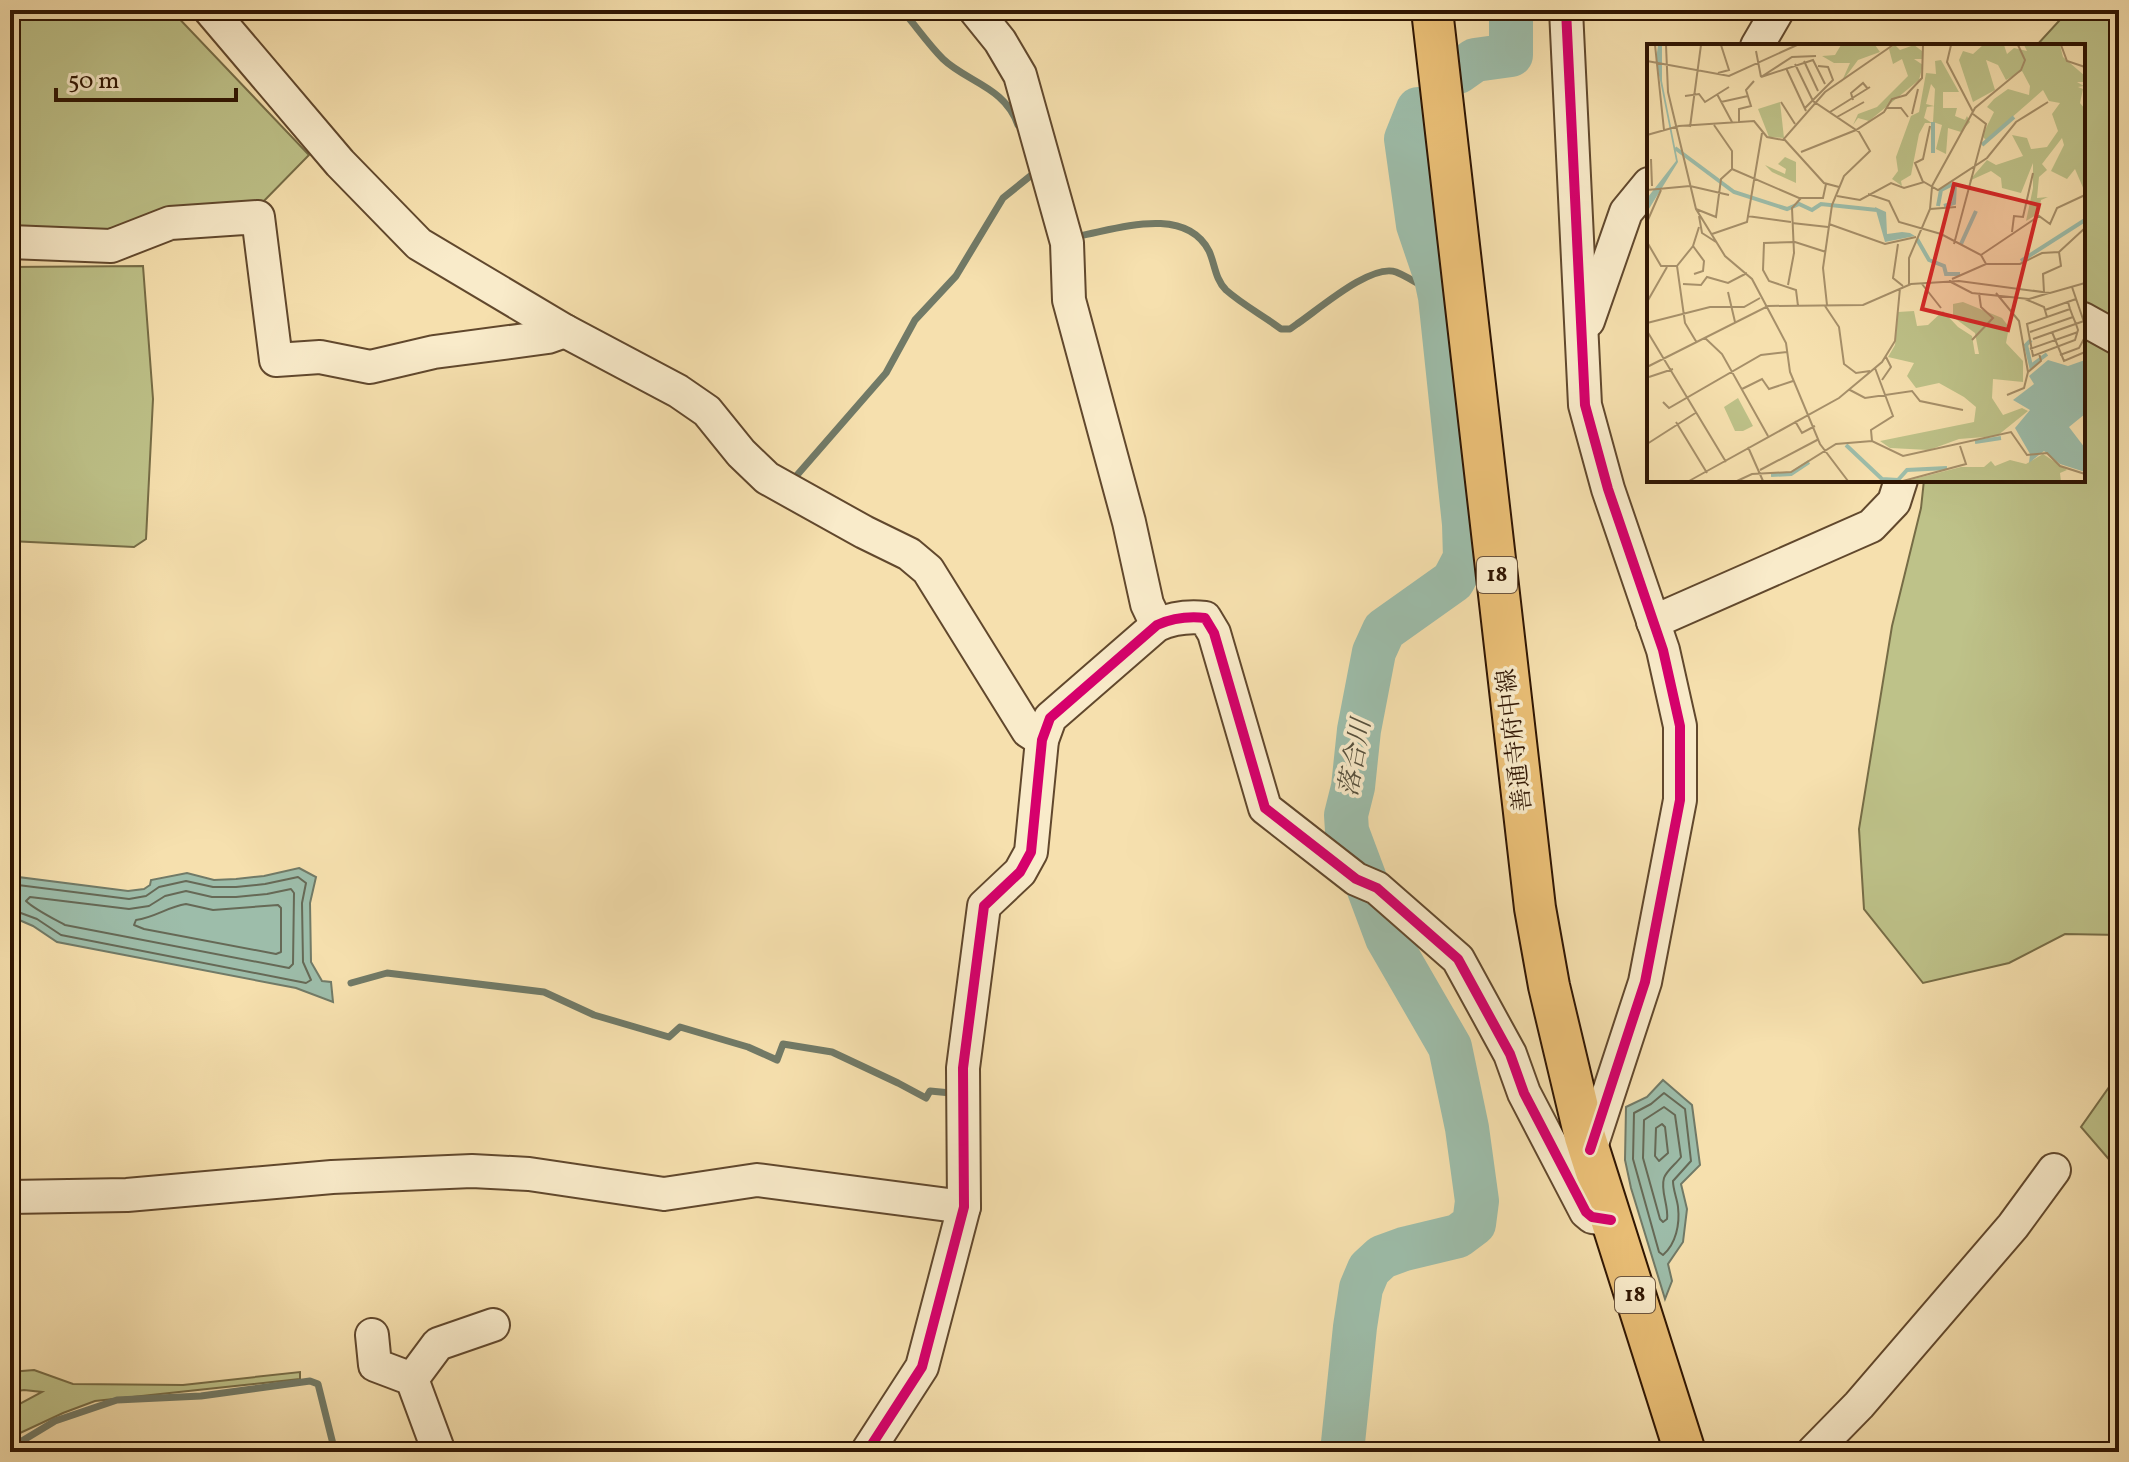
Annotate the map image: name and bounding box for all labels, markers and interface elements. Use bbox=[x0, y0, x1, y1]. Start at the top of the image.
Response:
inset map bbox=[1647, 44, 2085, 482]
scale bar bbox=[56, 52, 236, 102]
text: 50 m bbox=[68, 65, 120, 99]
road number: 18 bbox=[1477, 557, 1517, 593]
street label: 善通寺府中線 bbox=[1490, 666, 1542, 814]
water label: 落合川 bbox=[1331, 714, 1381, 800]
road number: 18 bbox=[1615, 1277, 1655, 1313]

